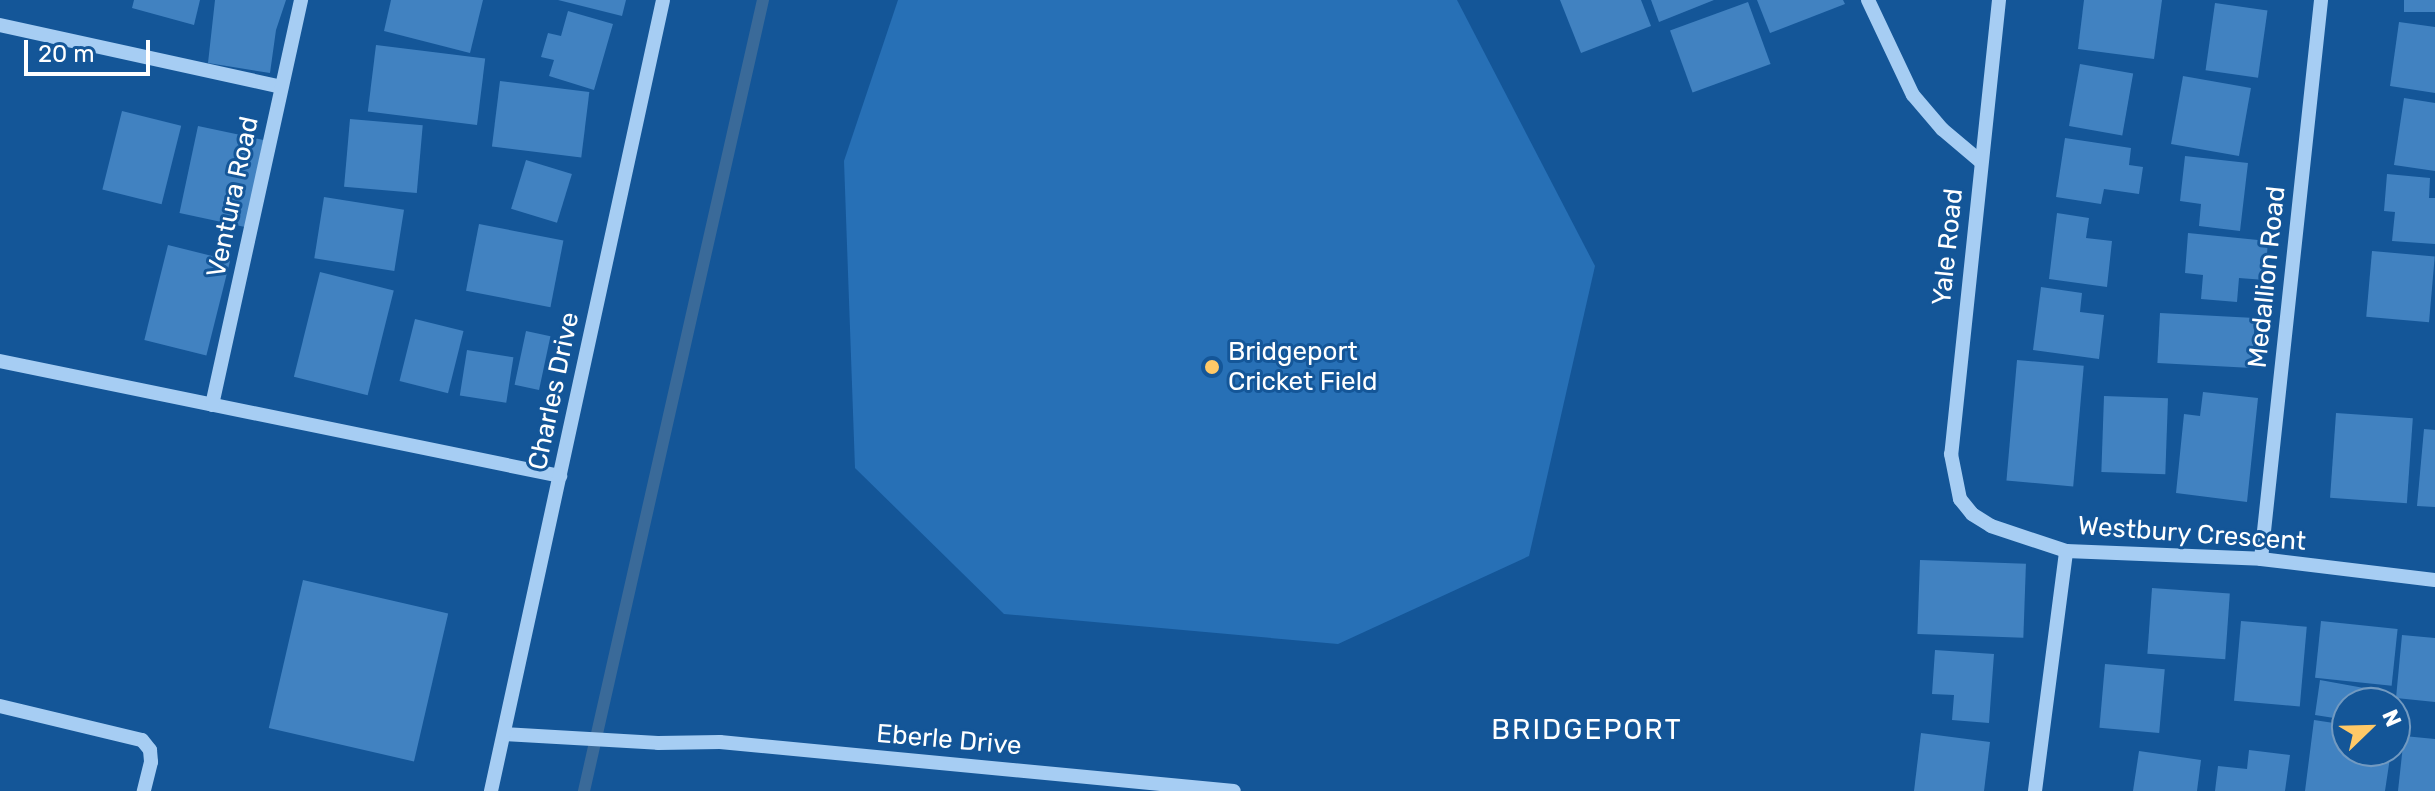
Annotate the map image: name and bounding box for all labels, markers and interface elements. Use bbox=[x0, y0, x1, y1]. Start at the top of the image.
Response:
scale bar bbox=[28, 24, 154, 74]
text: 20 m bbox=[38, 40, 95, 68]
street label: Ventura Road bbox=[201, 114, 265, 280]
street label: Medallion Road bbox=[2242, 185, 2292, 369]
street label: Yale Road bbox=[1926, 187, 1970, 307]
street label: Charles Drive bbox=[522, 309, 586, 473]
place label: Bridgeport Cricket Field bbox=[1228, 336, 1377, 398]
marker: Bridgeport Cricket Field bbox=[1203, 358, 1221, 376]
street label: Westbury Crescent bbox=[2077, 510, 2307, 558]
north arrow bbox=[2331, 687, 2411, 767]
text: N bbox=[2376, 706, 2407, 731]
district label: BRIDGEPORT bbox=[1491, 713, 1683, 747]
street label: Eberle Drive bbox=[875, 718, 1023, 762]

